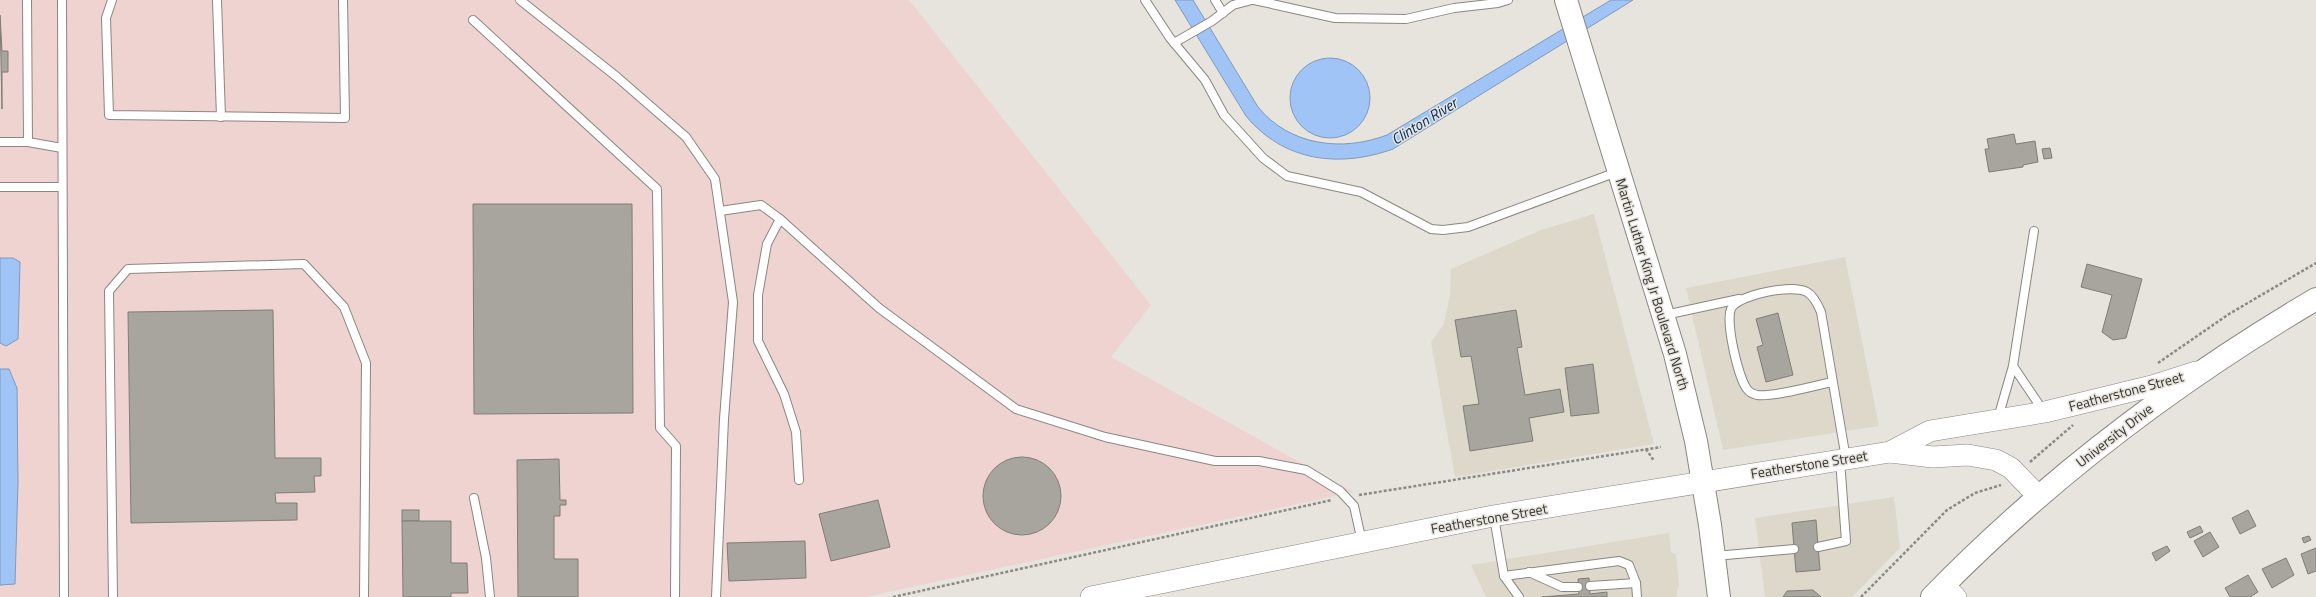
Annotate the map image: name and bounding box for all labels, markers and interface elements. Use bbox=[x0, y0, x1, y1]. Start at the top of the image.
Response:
water label: Clinton River bbox=[1386, 90, 1463, 150]
street label: Martin Luther King Jr Boulevard North bbox=[1611, 175, 1695, 393]
street label: Featherstone Street bbox=[2066, 366, 2186, 416]
street label: University Drive bbox=[2071, 398, 2157, 472]
street label: Featherstone Street bbox=[1749, 444, 1869, 484]
street label: Featherstone Street bbox=[1429, 497, 1549, 539]

